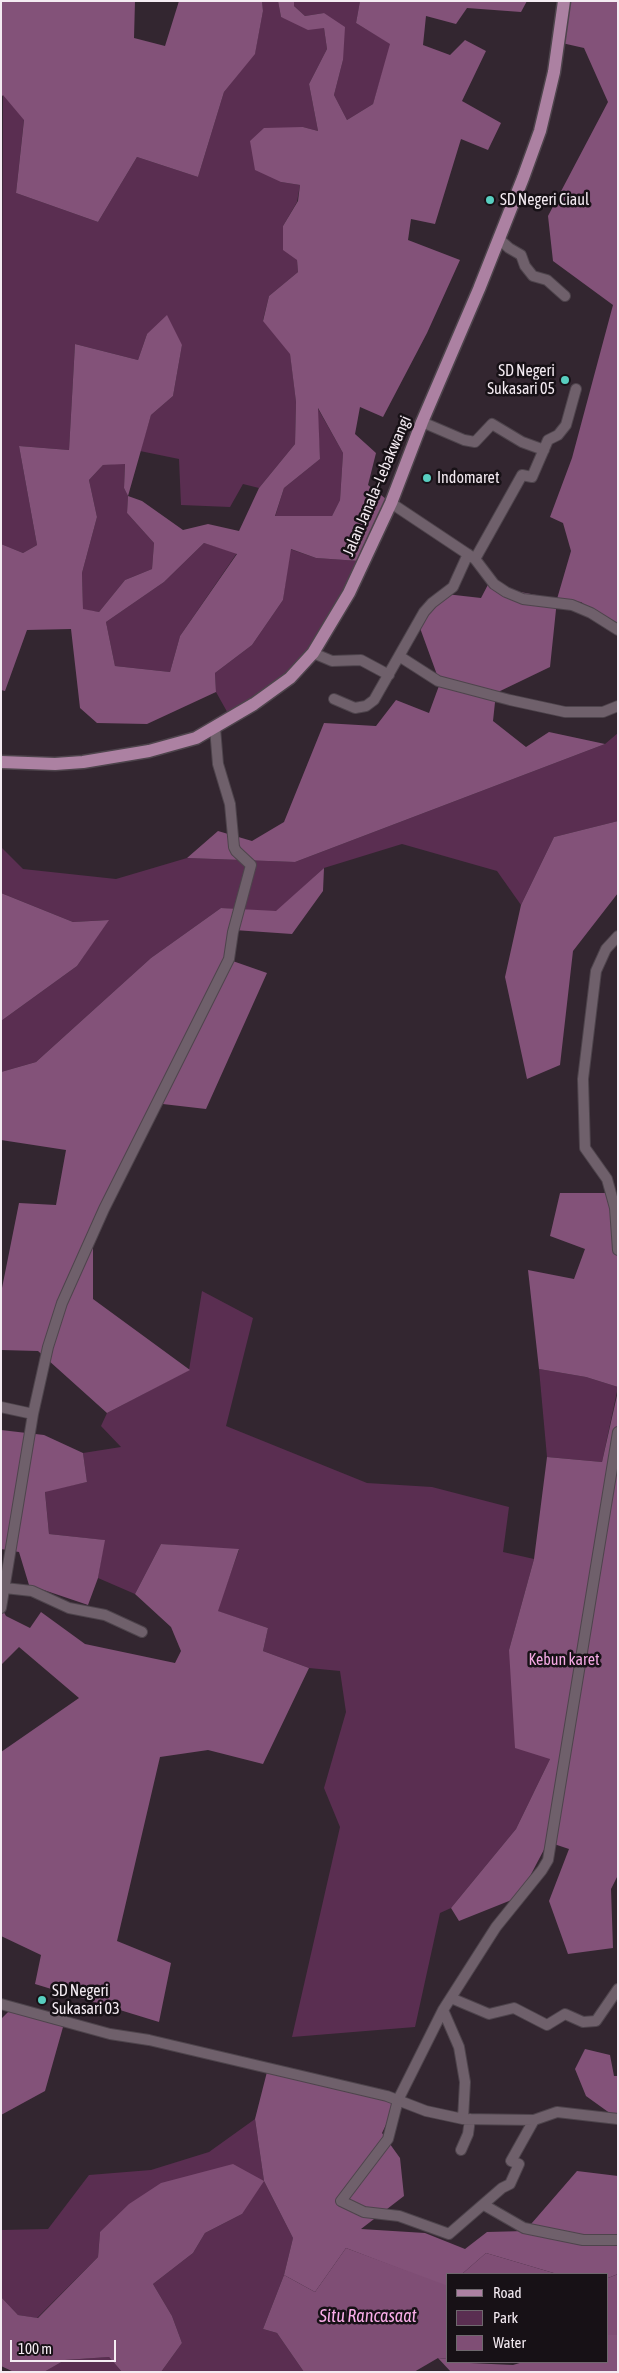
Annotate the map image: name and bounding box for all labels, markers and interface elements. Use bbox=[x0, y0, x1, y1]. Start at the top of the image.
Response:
place label: SD Negeri Ciaul bbox=[500, 190, 589, 210]
marker: SD Negeri Ciaul bbox=[484, 194, 496, 206]
place label: SD Negeri Sukasari 05 bbox=[487, 361, 555, 399]
marker: SD Negeri Sukasari 05 bbox=[559, 374, 571, 386]
street label: Jalan Janala–Lebakwangi bbox=[339, 413, 415, 559]
place label: Indomaret bbox=[437, 468, 499, 488]
marker: Indomaret bbox=[421, 472, 433, 484]
park label: Kebun karet bbox=[528, 1650, 600, 1670]
place label: SD Negeri Sukasari 03 bbox=[52, 1981, 120, 2019]
marker: SD Negeri Sukasari 03 bbox=[36, 1994, 48, 2006]
legend bbox=[446, 2273, 609, 2363]
text: Road bbox=[493, 2284, 522, 2301]
water label: Situ Rancasaat bbox=[319, 2305, 417, 2327]
text: Park bbox=[493, 2309, 518, 2326]
scale bar bbox=[12, 2330, 119, 2362]
text: Water bbox=[493, 2334, 526, 2351]
text: 100 m bbox=[18, 2340, 52, 2357]

